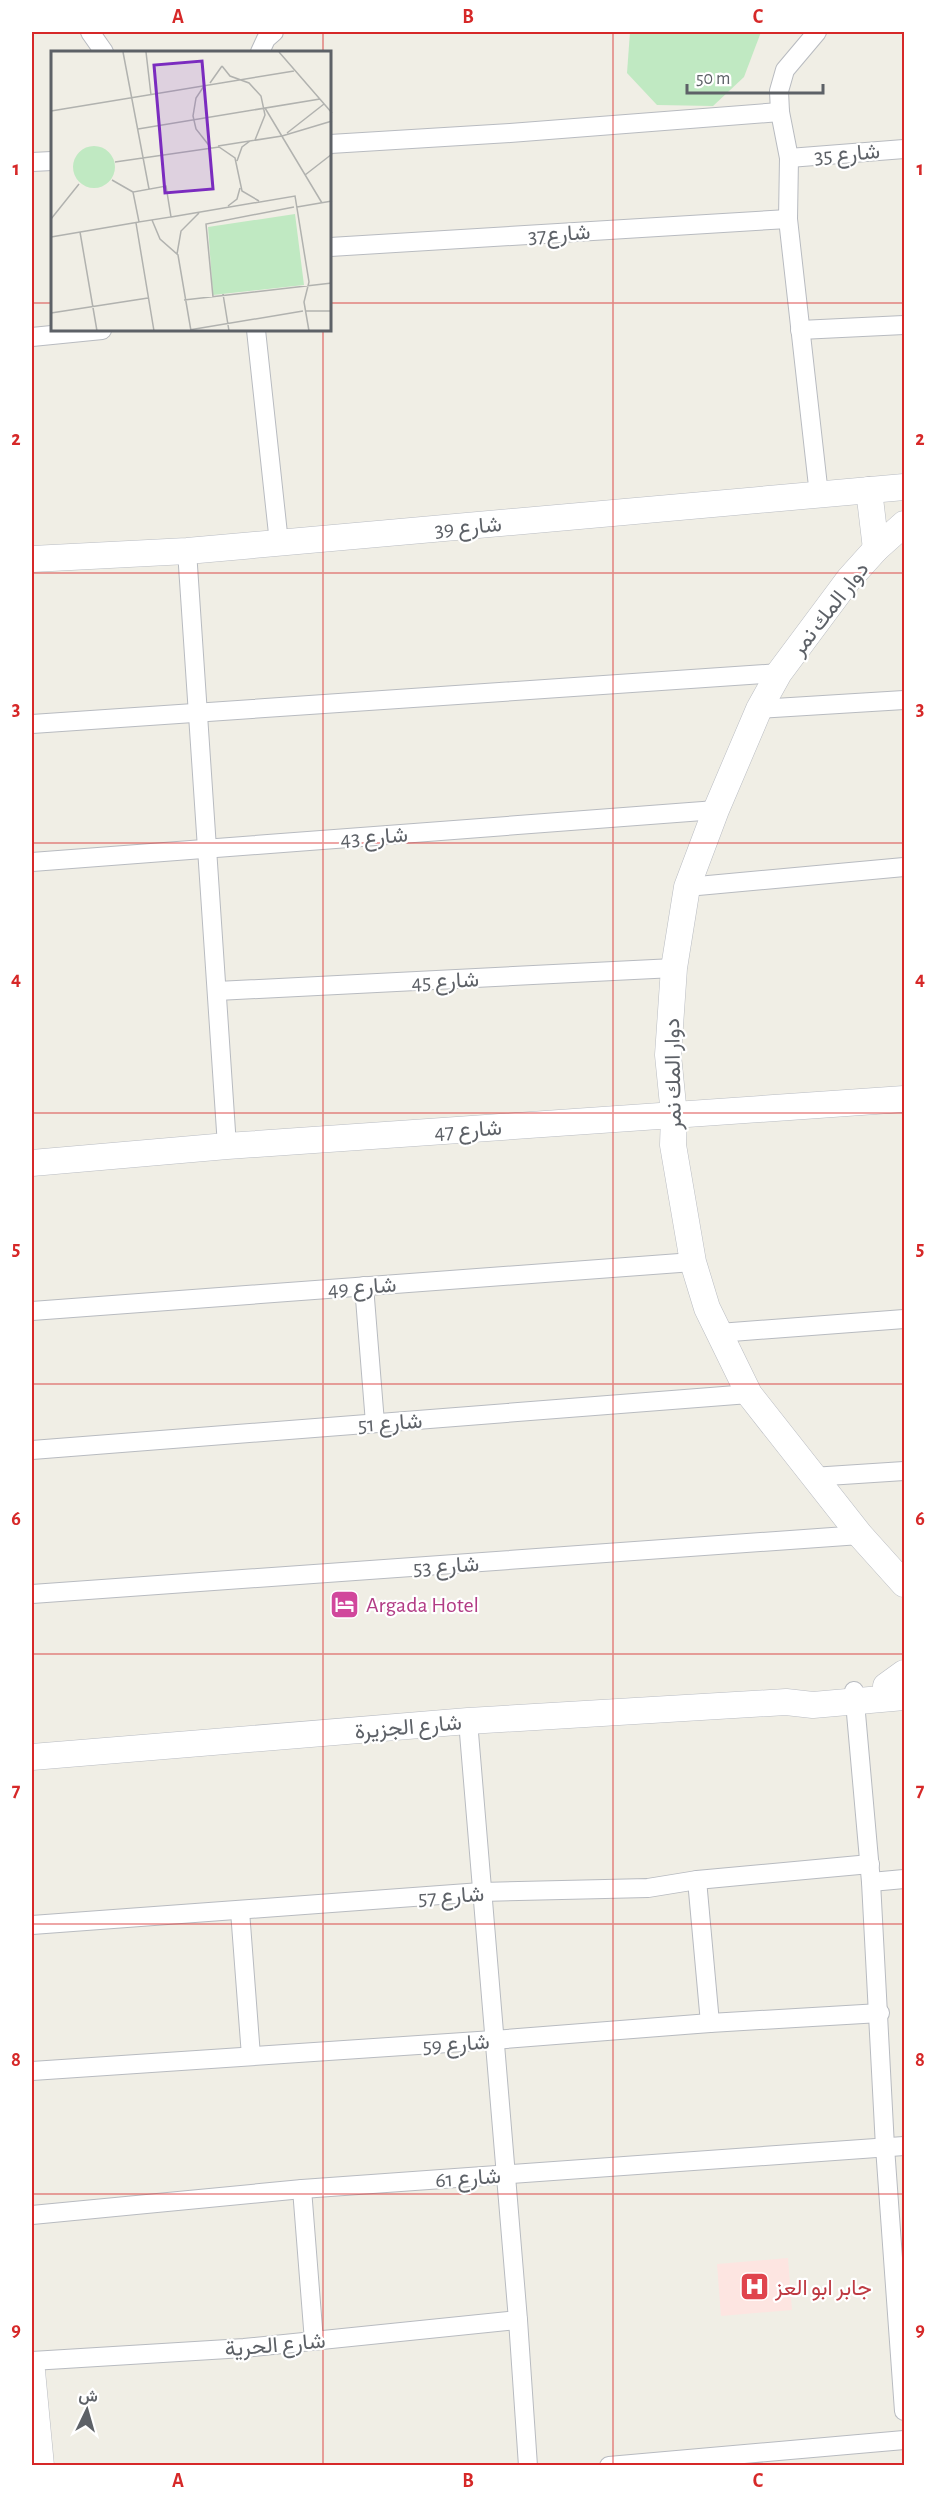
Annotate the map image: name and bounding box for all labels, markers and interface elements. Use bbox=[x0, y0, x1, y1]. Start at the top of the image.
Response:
text: A bbox=[172, 7, 184, 27]
text: B bbox=[462, 7, 474, 27]
text: C bbox=[753, 7, 764, 27]
inset map bbox=[51, 51, 332, 332]
scale bar bbox=[687, 57, 824, 95]
text: 50 m bbox=[696, 70, 730, 88]
street label: شارع 35 bbox=[813, 140, 881, 171]
text: 1 bbox=[12, 159, 20, 179]
text: 1 bbox=[916, 159, 924, 179]
street label: شارع37 bbox=[527, 221, 591, 250]
text: 2 bbox=[11, 429, 21, 449]
text: 2 bbox=[915, 429, 925, 449]
street label: شارع 39 bbox=[434, 513, 503, 544]
street label: دوار المك نمر bbox=[786, 558, 874, 661]
text: 3 bbox=[12, 699, 20, 719]
text: 3 bbox=[916, 699, 924, 719]
street label: شارع 43 bbox=[340, 824, 409, 853]
street label: شارع 45 bbox=[411, 968, 480, 997]
text: 4 bbox=[11, 969, 21, 989]
text: 4 bbox=[915, 969, 925, 989]
street label: دوار المك نمر bbox=[661, 1018, 687, 1131]
street label: شارع 47 bbox=[434, 1117, 503, 1146]
text: 5 bbox=[12, 1239, 20, 1259]
text: 5 bbox=[916, 1239, 924, 1259]
street label: شارع 49 bbox=[327, 1274, 397, 1303]
street label: شارع 51 bbox=[357, 1410, 423, 1439]
text: 6 bbox=[11, 1509, 21, 1529]
text: 6 bbox=[915, 1509, 925, 1529]
street label: شارع 53 bbox=[412, 1553, 480, 1582]
hotel icon: Argada Hotel bbox=[329, 1588, 361, 1620]
place label: Argada Hotel bbox=[366, 1594, 479, 1616]
street label: شارع الجزيرة bbox=[354, 1711, 463, 1746]
text: 7 bbox=[12, 1780, 21, 1800]
text: 7 bbox=[916, 1780, 925, 1800]
street label: شارع 57 bbox=[417, 1883, 485, 1912]
street label: شارع 59 bbox=[422, 2031, 491, 2060]
text: 8 bbox=[11, 2050, 21, 2070]
text: 8 bbox=[915, 2050, 925, 2070]
street label: شارع 61 bbox=[434, 2165, 502, 2194]
hospital icon: جابر ابو العز bbox=[738, 2271, 770, 2303]
place label: جابر ابو العز bbox=[774, 2277, 872, 2301]
text: 9 bbox=[11, 2320, 21, 2340]
text: 9 bbox=[915, 2320, 925, 2340]
street label: شارع الحرية bbox=[224, 2330, 327, 2363]
north arrow bbox=[57, 2380, 117, 2440]
text: ش bbox=[78, 2387, 98, 2406]
text: A bbox=[172, 2471, 184, 2491]
text: B bbox=[462, 2471, 474, 2491]
text: C bbox=[753, 2471, 764, 2491]

